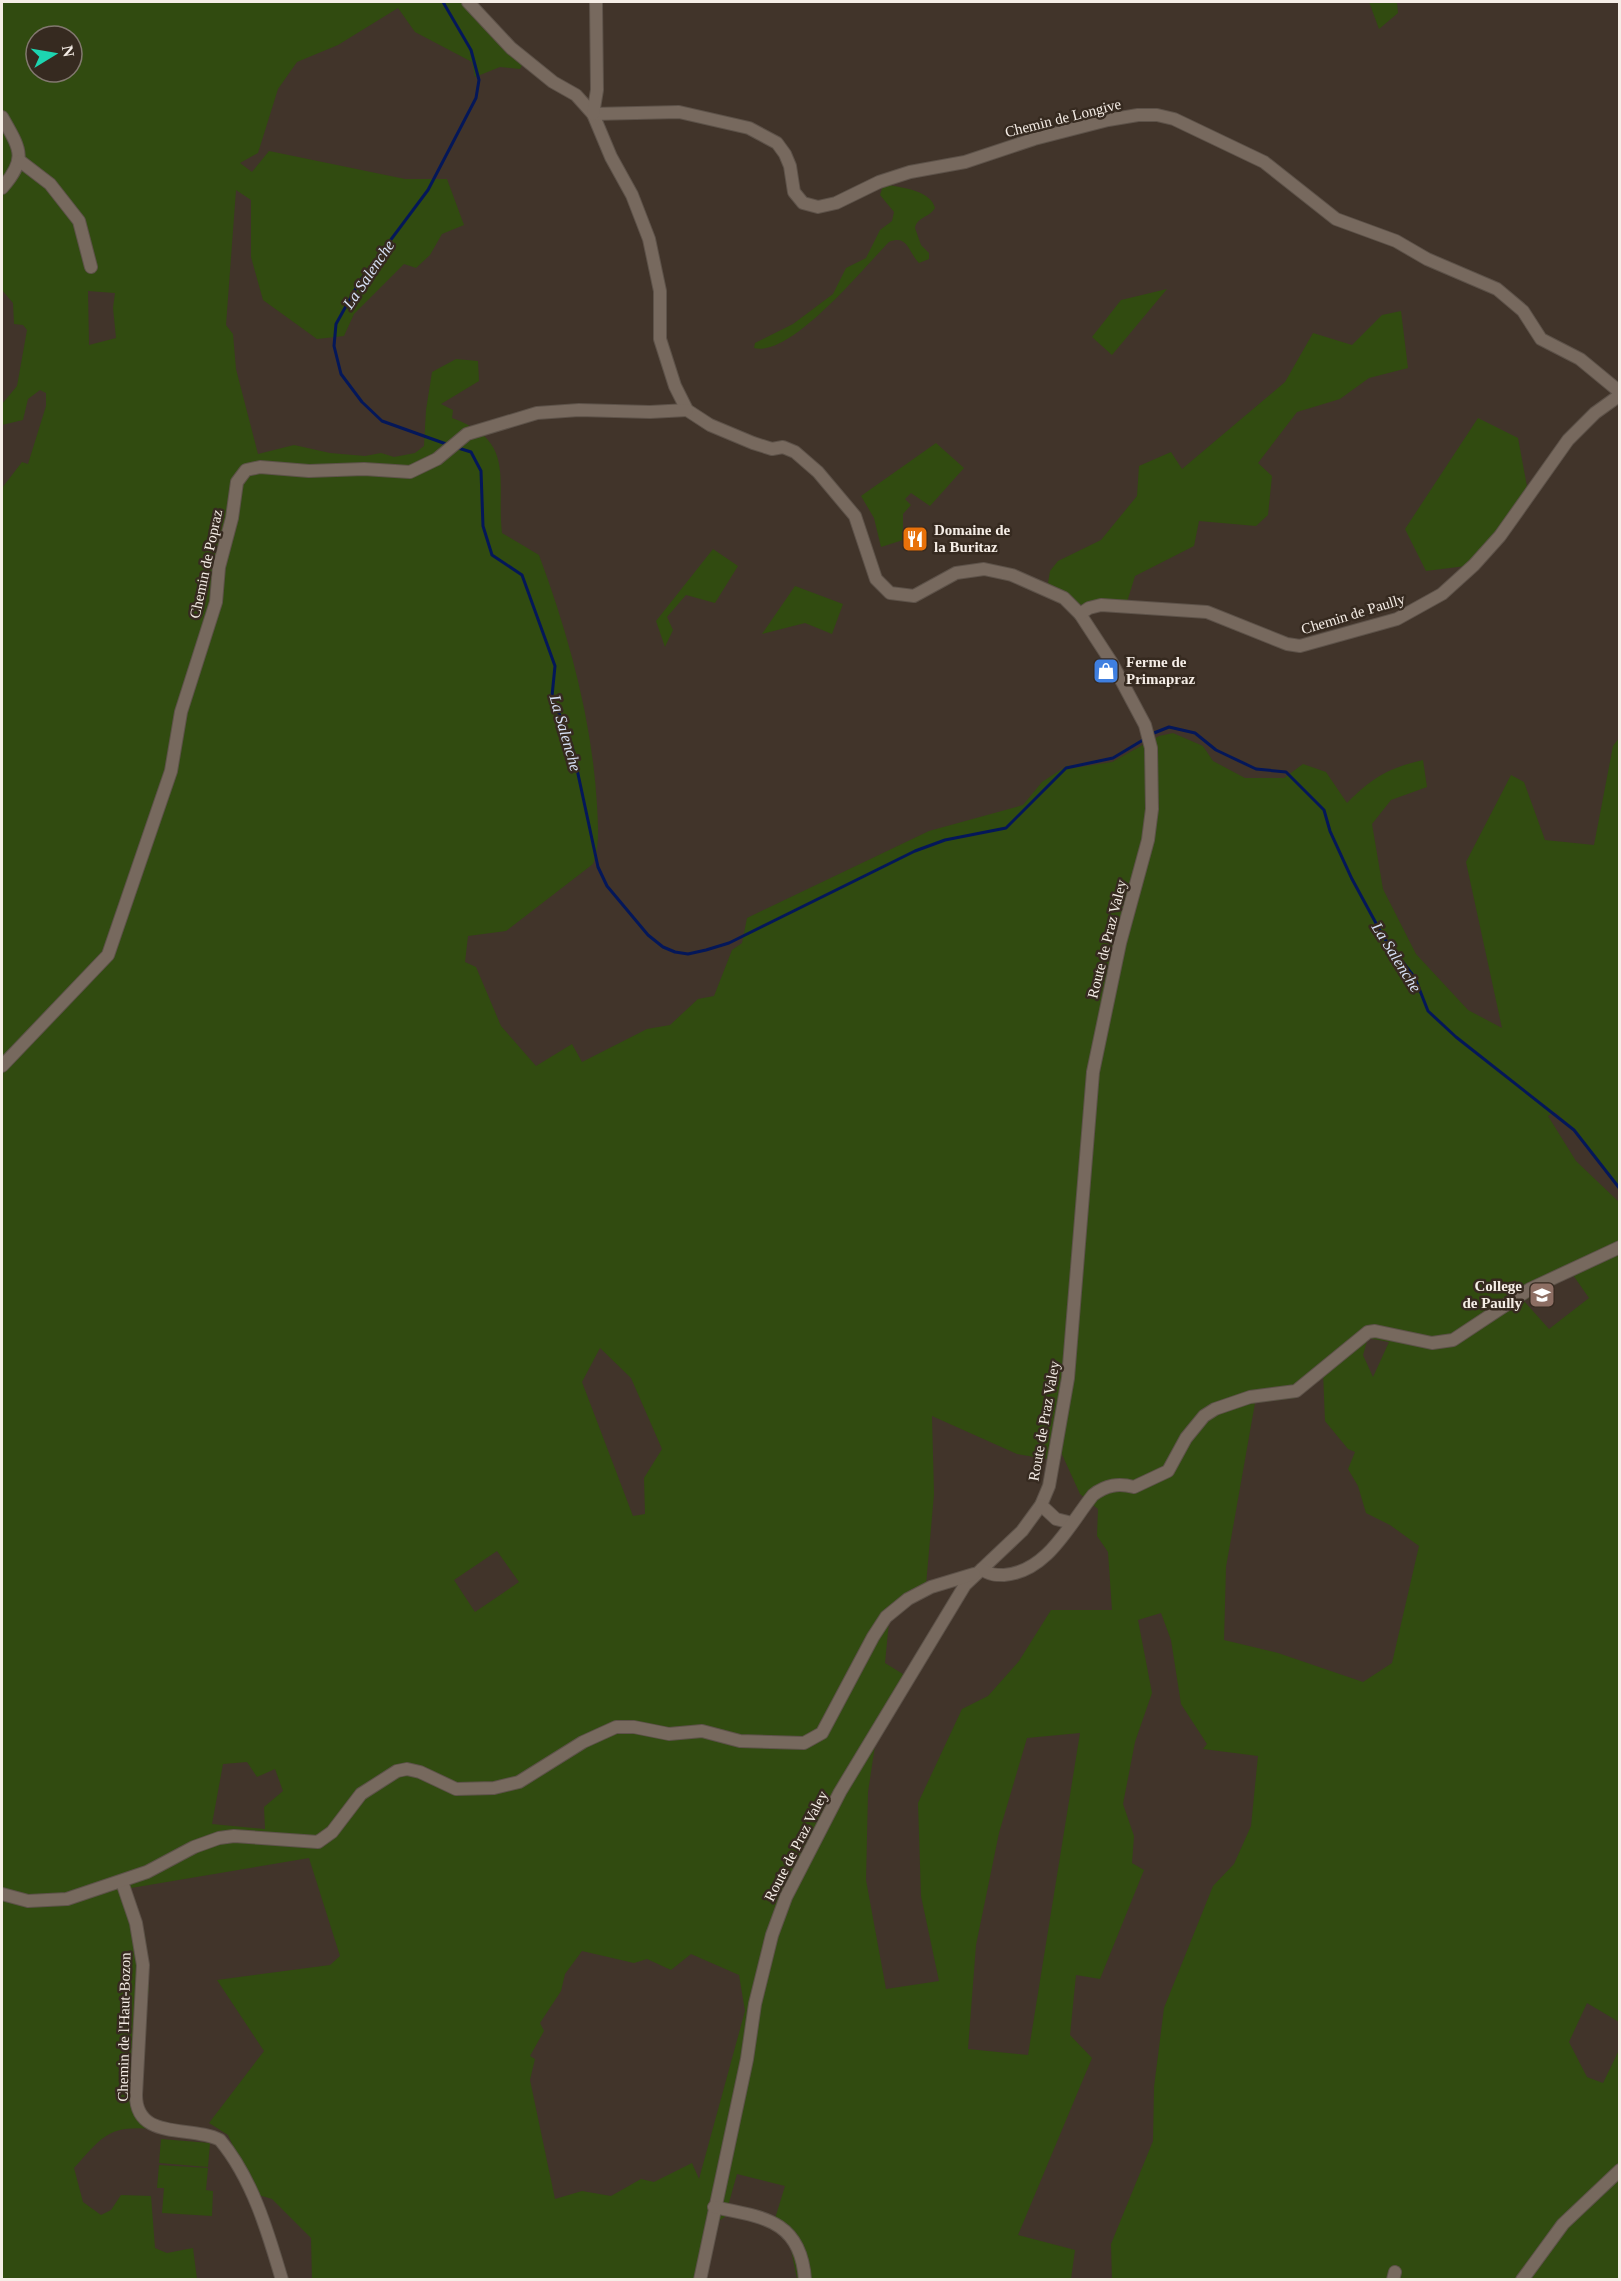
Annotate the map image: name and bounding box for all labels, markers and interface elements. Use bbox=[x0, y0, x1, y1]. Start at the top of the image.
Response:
north arrow bbox=[24, 24, 84, 84]
text: N bbox=[59, 44, 78, 59]
street label: Chemin de Longive bbox=[1003, 96, 1123, 140]
water label: La Salenche bbox=[339, 237, 397, 312]
street label: Chemin de Popraz bbox=[187, 508, 225, 620]
place label: Domaine de la Buritaz bbox=[934, 522, 1011, 555]
restaurant icon: Domaine de la Buritaz bbox=[900, 524, 930, 554]
street label: Chemin de Paully bbox=[1299, 590, 1407, 637]
place label: Ferme de Primapraz bbox=[1126, 654, 1195, 687]
shop icon: Ferme de Primapraz bbox=[1091, 656, 1121, 686]
water label: La Salenche bbox=[546, 692, 585, 773]
street label: Route de Praz Valey bbox=[1085, 878, 1130, 1000]
water label: La Salenche bbox=[1368, 919, 1425, 995]
place label: College de Paully bbox=[1462, 1278, 1522, 1311]
school or university icon: College de Paully bbox=[1527, 1280, 1557, 1310]
street label: Route de Praz Valey bbox=[1026, 1359, 1063, 1482]
street label: Route de Praz Valey bbox=[761, 1788, 831, 1904]
street label: Chemin de l'Haut-Bozon bbox=[115, 1952, 133, 2102]

